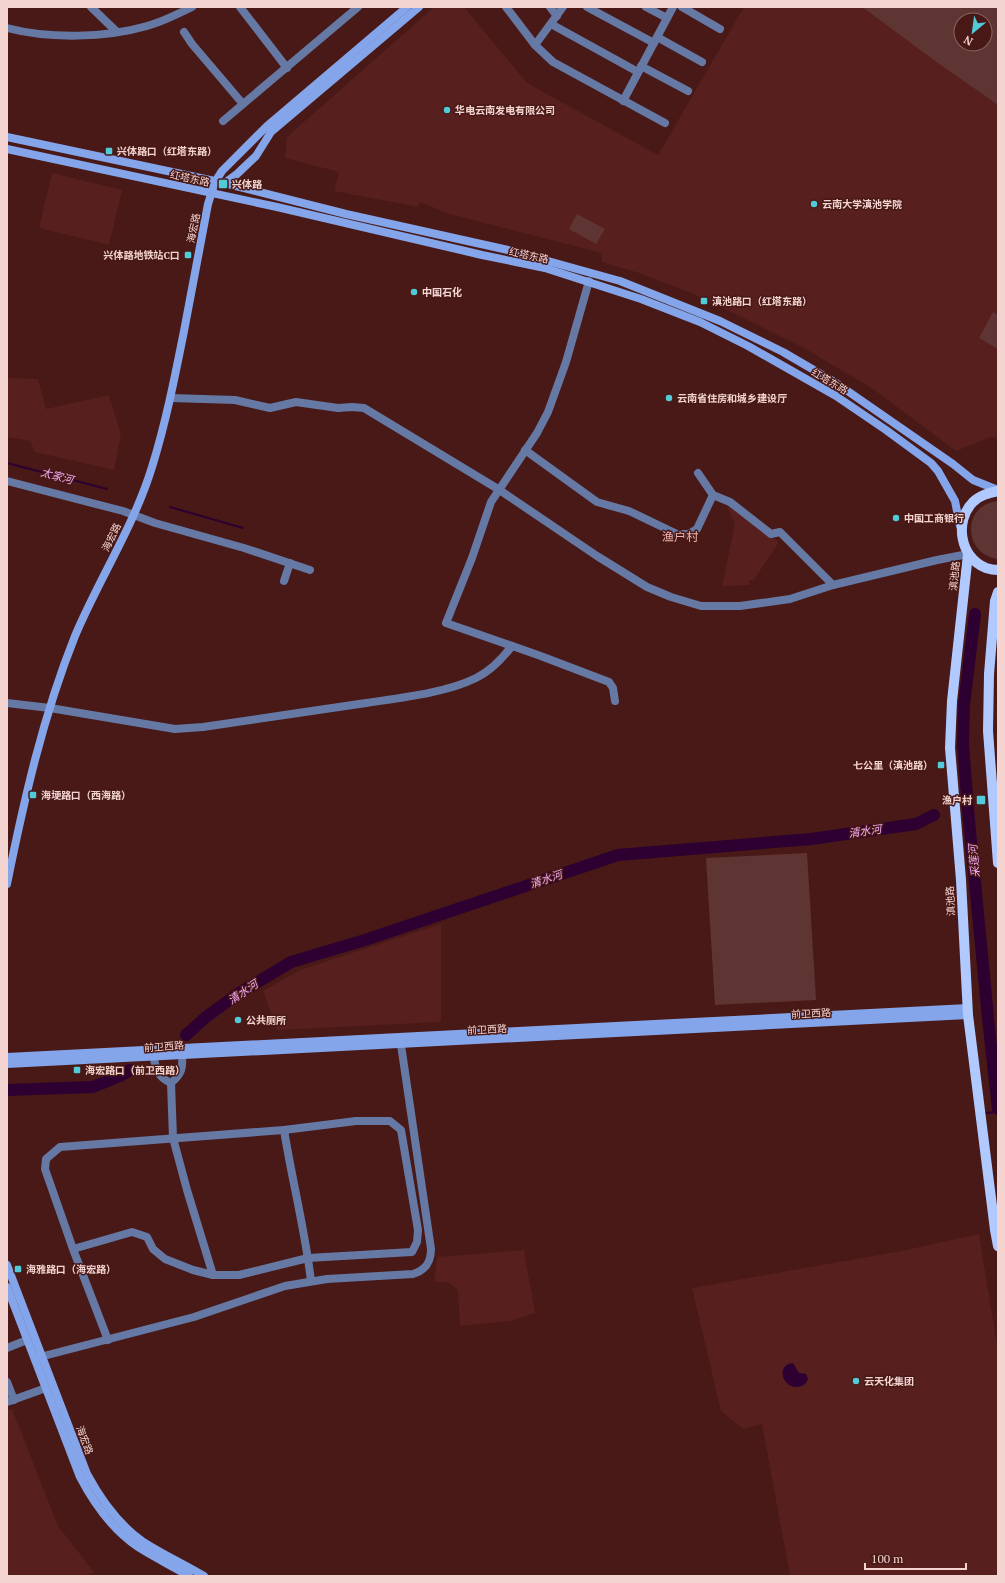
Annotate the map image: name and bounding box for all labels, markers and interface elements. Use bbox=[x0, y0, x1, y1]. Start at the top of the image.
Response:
north arrow bbox=[953, 12, 993, 52]
text: N bbox=[961, 32, 975, 49]
place label: 华电云南发电有限公司 bbox=[455, 104, 555, 117]
marker: 华电云南发电有限公司 bbox=[442, 105, 452, 115]
place label: 兴体路口（红塔东路） bbox=[117, 145, 217, 158]
marker: 兴体路口（红塔东路） bbox=[104, 146, 114, 156]
street label: 红塔东路 bbox=[169, 168, 211, 189]
marker: 兴体路 bbox=[217, 178, 229, 190]
place label: 兴体路 bbox=[232, 178, 263, 191]
place label: 云南大学滇池学院 bbox=[822, 198, 902, 211]
marker: 云南大学滇池学院 bbox=[809, 199, 819, 209]
street label: 海宏路 bbox=[184, 212, 203, 244]
street label: 红塔东路 bbox=[508, 245, 550, 266]
place label: 兴体路地铁站C口 bbox=[103, 249, 180, 262]
marker: 兴体路地铁站C口 bbox=[183, 250, 193, 260]
place label: 中国石化 bbox=[422, 286, 462, 299]
marker: 中国石化 bbox=[409, 287, 419, 297]
place label: 滇池路口（红塔东路） bbox=[712, 295, 812, 308]
marker: 滇池路口（红塔东路） bbox=[699, 296, 709, 306]
street label: 红塔东路 bbox=[809, 366, 850, 397]
place label: 云南省住房和城乡建设厅 bbox=[677, 392, 787, 405]
marker: 云南省住房和城乡建设厅 bbox=[664, 393, 674, 403]
water label: 太家河 bbox=[39, 465, 77, 488]
place label: 中国工商银行 bbox=[904, 512, 964, 525]
marker: 中国工商银行 bbox=[891, 513, 901, 523]
street label: 海宏路 bbox=[99, 521, 124, 554]
district label: 渔户村 bbox=[662, 529, 699, 544]
street label: 滇池路 bbox=[946, 560, 963, 592]
place label: 七公里（滇池路） bbox=[853, 759, 933, 772]
marker: 七公里（滇池路） bbox=[936, 760, 946, 770]
place label: 海埂路口（西海路） bbox=[41, 789, 131, 802]
marker: 海埂路口（西海路） bbox=[28, 790, 38, 800]
place label: 渔户村 bbox=[942, 794, 972, 807]
marker: 渔户村 bbox=[975, 794, 987, 806]
water label: 清水河 bbox=[848, 821, 884, 840]
water label: 采莲河 bbox=[965, 842, 982, 878]
water label: 清水河 bbox=[528, 867, 566, 891]
street label: 滇池路 bbox=[943, 886, 958, 916]
water label: 清水河 bbox=[225, 976, 262, 1007]
street label: 前卫西路 bbox=[791, 1006, 831, 1021]
place label: 公共厕所 bbox=[246, 1014, 286, 1027]
marker: 公共厕所 bbox=[233, 1015, 243, 1025]
street label: 前卫西路 bbox=[467, 1022, 507, 1037]
street label: 前卫西路 bbox=[144, 1039, 184, 1054]
place label: 海宏路口（前卫西路） bbox=[85, 1064, 185, 1077]
marker: 海宏路口（前卫西路） bbox=[72, 1065, 82, 1075]
place label: 海雅路口（海宏路） bbox=[26, 1263, 116, 1276]
marker: 海雅路口（海宏路） bbox=[13, 1264, 23, 1274]
place label: 云天化集团 bbox=[864, 1375, 914, 1388]
marker: 云天化集团 bbox=[851, 1376, 861, 1386]
street label: 海宏路 bbox=[73, 1424, 96, 1457]
scale bar bbox=[865, 1545, 966, 1571]
text: 100 m bbox=[871, 1551, 904, 1566]

